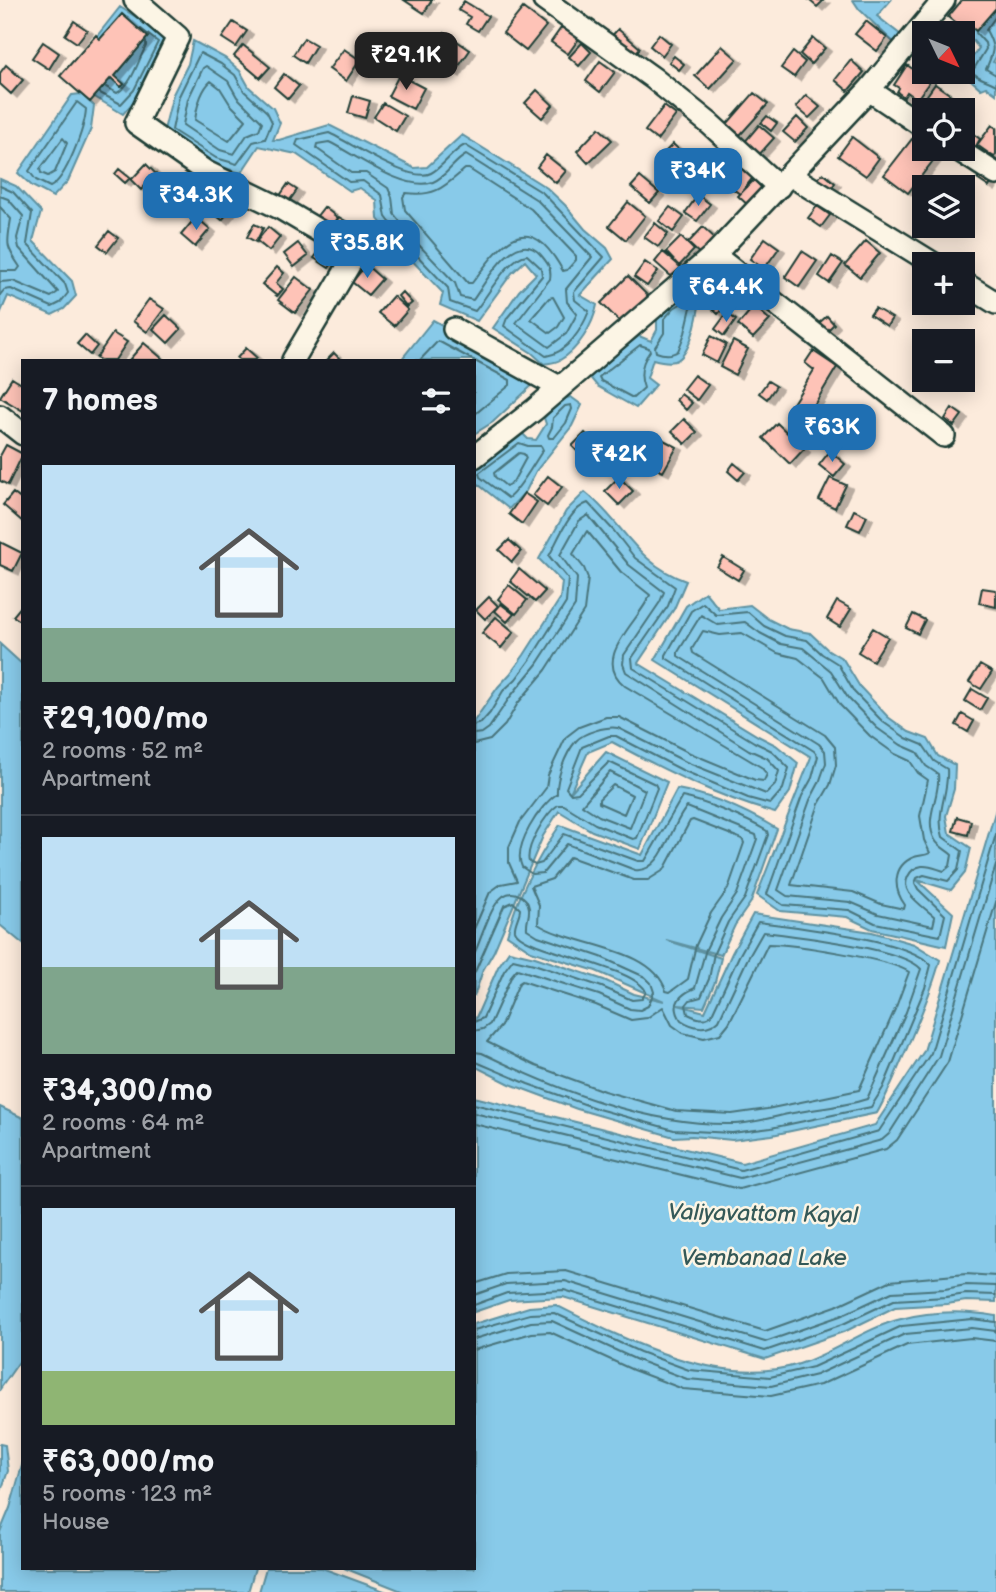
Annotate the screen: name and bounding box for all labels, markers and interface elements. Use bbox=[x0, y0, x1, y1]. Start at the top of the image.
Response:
north arrow bbox=[912, 21, 975, 84]
map controls bbox=[912, 21, 975, 392]
pin: ₹29.1K bbox=[349, 32, 463, 92]
text: ₹29.1K bbox=[371, 41, 441, 69]
button: locate bbox=[912, 98, 975, 161]
pin: ₹34K bbox=[657, 148, 739, 208]
text: ₹34K bbox=[670, 157, 726, 185]
pin: ₹34.3K bbox=[139, 173, 253, 232]
button: layers bbox=[912, 175, 975, 238]
text: ₹34.3K bbox=[159, 181, 233, 209]
pin: ₹35.8K bbox=[310, 220, 424, 280]
text: ₹35.8K bbox=[330, 229, 404, 257]
button: + bbox=[912, 252, 975, 315]
pin: ₹64.4K bbox=[669, 264, 783, 324]
text: ₹64.4K bbox=[689, 273, 763, 301]
button: − bbox=[912, 329, 975, 392]
icon: filters bbox=[417, 382, 455, 420]
text: 7 homes bbox=[42, 383, 158, 419]
pin: ₹63K bbox=[791, 405, 873, 464]
text: ₹63K bbox=[804, 413, 860, 441]
pin: ₹42K bbox=[578, 432, 660, 491]
text: ₹42K bbox=[591, 440, 647, 468]
icon: home bbox=[186, 510, 312, 636]
text: ₹29,100/mo bbox=[42, 701, 208, 737]
text: 2 rooms · 52 m² bbox=[42, 737, 203, 765]
text: Apartment bbox=[42, 765, 151, 793]
icon: home bbox=[186, 882, 312, 1008]
text: ₹34,300/mo bbox=[42, 1073, 213, 1109]
text: 2 rooms · 64 m² bbox=[42, 1109, 204, 1137]
text: Apartment bbox=[42, 1137, 151, 1165]
water label: Valiyavattom Kayal bbox=[668, 1198, 859, 1230]
water label: Vembanad Lake bbox=[681, 1244, 847, 1272]
icon: home bbox=[186, 1253, 312, 1379]
text: ₹63,000/mo bbox=[42, 1444, 214, 1480]
text: 5 rooms · 123 m² bbox=[42, 1480, 212, 1508]
text: House bbox=[42, 1508, 109, 1536]

